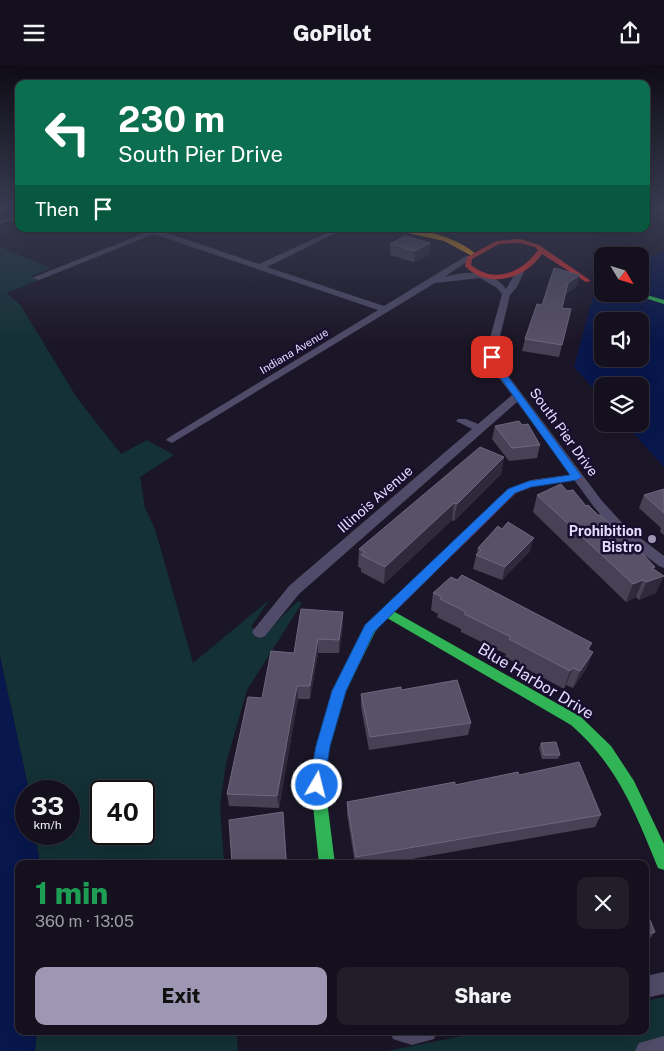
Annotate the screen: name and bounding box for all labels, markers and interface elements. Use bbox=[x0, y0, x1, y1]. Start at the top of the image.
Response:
icon: menu bbox=[20, 19, 48, 47]
icon: share bbox=[616, 19, 644, 47]
text: GoPilot bbox=[293, 20, 371, 46]
text: 230 m bbox=[118, 99, 225, 140]
icon: left bbox=[35, 100, 100, 165]
text: South Pier Drive bbox=[118, 141, 283, 167]
icon: arrive bbox=[89, 195, 117, 223]
text: Then bbox=[35, 198, 79, 220]
north arrow bbox=[594, 247, 649, 303]
map controls bbox=[594, 247, 649, 432]
button: sound bbox=[594, 312, 649, 367]
street label: Indiana Avenue bbox=[258, 326, 330, 376]
pin bbox=[471, 336, 513, 378]
icon: arrive bbox=[478, 343, 506, 371]
button: layers bbox=[594, 377, 649, 432]
street label: South Pier Drive bbox=[527, 385, 601, 479]
street label: Illinois Avenue bbox=[334, 462, 416, 536]
place label: Prohibition Bistro bbox=[569, 523, 642, 555]
marker: Prohibition Bistro bbox=[646, 533, 658, 545]
street label: Blue Harbor Drive bbox=[475, 639, 597, 723]
position arrow bbox=[290, 758, 342, 810]
speed limit sign: 40 bbox=[90, 780, 155, 845]
text: 33 bbox=[31, 791, 64, 821]
text: km/h bbox=[33, 818, 62, 832]
text: 1 min bbox=[35, 875, 108, 911]
button: close bbox=[577, 877, 629, 929]
text: 360 m · 13:05 bbox=[35, 912, 134, 931]
button: Exit bbox=[35, 967, 327, 1025]
button: Share bbox=[337, 967, 629, 1025]

